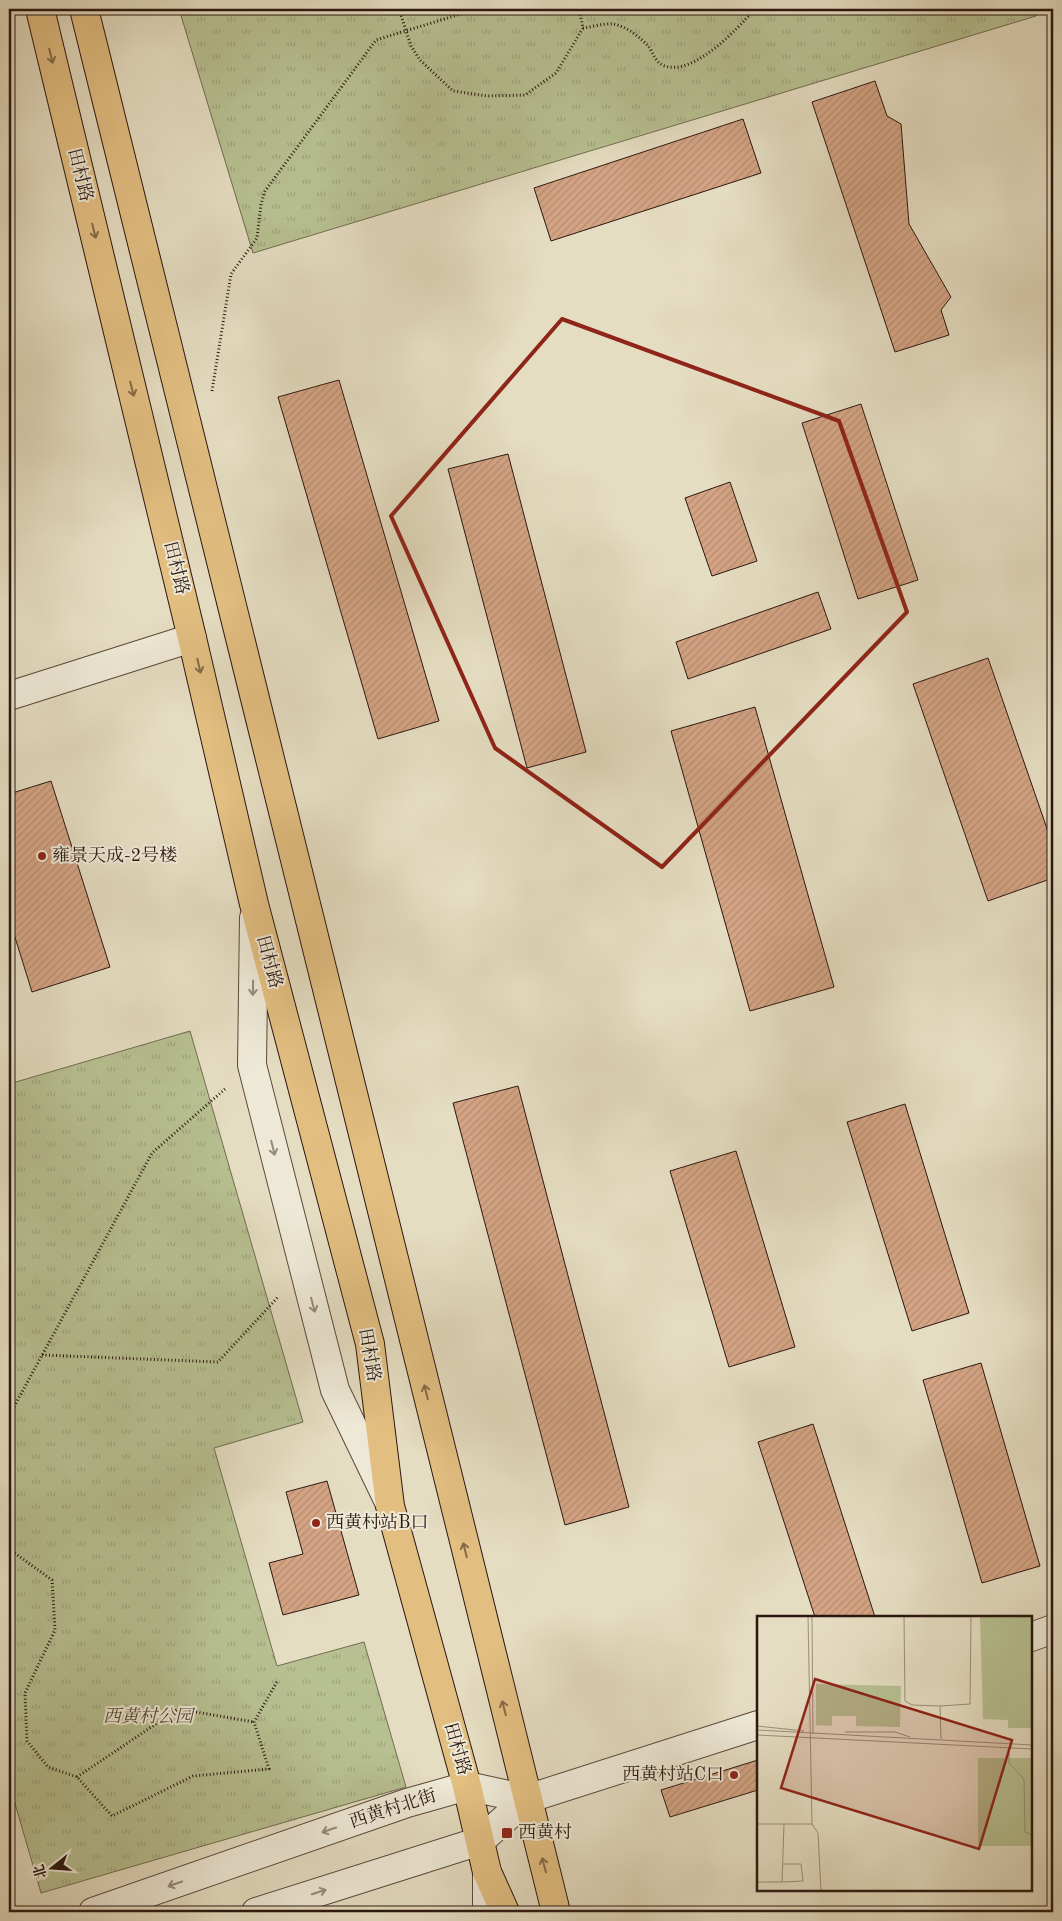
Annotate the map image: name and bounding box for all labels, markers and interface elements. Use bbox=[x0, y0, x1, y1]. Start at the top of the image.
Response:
one-way arrow bbox=[47, 48, 56, 64]
street label: 田村路 bbox=[65, 146, 97, 203]
one-way arrow bbox=[90, 223, 99, 239]
one-way arrow bbox=[128, 380, 137, 396]
street label: 田村路 bbox=[161, 539, 193, 596]
one-way arrow bbox=[195, 658, 204, 674]
place label: 雍景天成-2号楼 bbox=[52, 845, 177, 865]
marker: 雍景天成-2号楼 bbox=[36, 850, 48, 862]
street label: 田村路 bbox=[253, 933, 287, 990]
one-way arrow bbox=[248, 980, 258, 996]
one-way arrow bbox=[269, 1139, 278, 1155]
one-way arrow bbox=[309, 1297, 318, 1313]
street label: 田村路 bbox=[355, 1327, 385, 1383]
one-way arrow bbox=[421, 1384, 430, 1400]
place label: 西黄村站B口 bbox=[326, 1512, 428, 1532]
marker: 西黄村站B口 bbox=[310, 1517, 322, 1529]
one-way arrow bbox=[460, 1542, 469, 1558]
inset map bbox=[757, 1616, 1032, 1891]
one-way arrow bbox=[499, 1700, 508, 1716]
park label: 西黄村公园 bbox=[103, 1706, 196, 1726]
street label: 田村路 bbox=[441, 1720, 475, 1777]
place label: 西黄村站C口 bbox=[622, 1764, 724, 1784]
marker: 西黄村站C口 bbox=[728, 1769, 740, 1781]
street label: 西黄村北街 bbox=[347, 1785, 439, 1831]
place label: 西黄村 bbox=[518, 1822, 572, 1842]
one-way arrow bbox=[321, 1826, 337, 1835]
marker: 西黄村 bbox=[500, 1826, 514, 1840]
north arrow bbox=[28, 1844, 78, 1894]
one-way arrow bbox=[539, 1858, 548, 1874]
text: 北 bbox=[31, 1863, 49, 1881]
one-way arrow bbox=[168, 1879, 184, 1889]
one-way arrow bbox=[311, 1887, 327, 1897]

